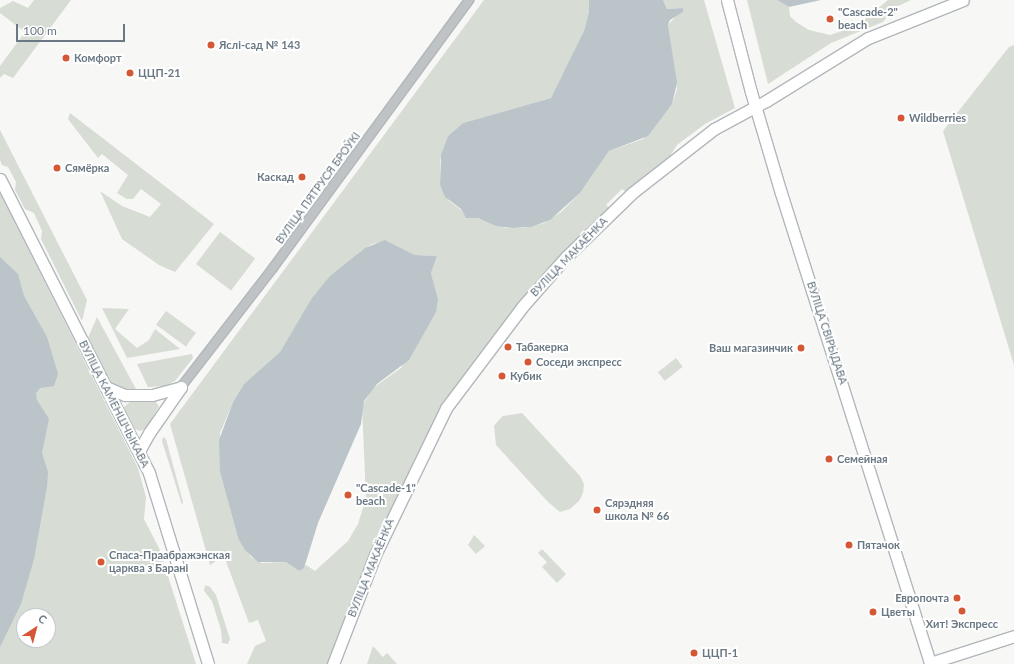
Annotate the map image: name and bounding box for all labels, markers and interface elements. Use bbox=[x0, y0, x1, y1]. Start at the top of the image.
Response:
place label: "Cascade-2" beach bbox=[838, 6, 898, 32]
marker: "Cascade-2" beach bbox=[825, 14, 835, 24]
scale bar bbox=[18, 16, 127, 42]
text: 100 m bbox=[23, 23, 57, 38]
place label: Яслі-сад № 143 bbox=[219, 38, 300, 52]
marker: Яслі-сад № 143 bbox=[206, 40, 216, 50]
place label: Комфорт bbox=[74, 51, 122, 65]
marker: Комфорт bbox=[61, 53, 71, 63]
place label: ЦЦП-21 bbox=[138, 66, 181, 80]
marker: ЦЦП-21 bbox=[125, 68, 135, 78]
place label: Wildberries bbox=[909, 111, 966, 125]
marker: Wildberries bbox=[896, 113, 906, 123]
street label: ВУЛІЦА ПЯТРУСЯ БРОЎКІ bbox=[273, 130, 363, 246]
place label: Сямёрка bbox=[65, 161, 109, 175]
marker: Сямёрка bbox=[52, 163, 62, 173]
place label: Каскад bbox=[257, 170, 294, 184]
marker: Каскад bbox=[297, 172, 307, 182]
street label: ВУЛІЦА МАКАЁНКА bbox=[528, 215, 610, 299]
street label: ВУЛІЦА СВІРЫДАВА bbox=[804, 280, 850, 386]
street label: ВУЛІЦА КАМЕНШЧЫКАВА bbox=[76, 338, 152, 470]
place label: Табакерка bbox=[516, 340, 568, 354]
place label: Ваш магазинчик bbox=[709, 341, 793, 355]
marker: Табакерка bbox=[503, 342, 513, 352]
marker: Ваш магазинчик bbox=[796, 343, 806, 353]
place label: Соседи экспресс bbox=[536, 355, 622, 369]
marker: Соседи экспресс bbox=[523, 357, 533, 367]
place label: Кубик bbox=[510, 369, 542, 383]
marker: Кубик bbox=[497, 371, 507, 381]
place label: Семейная bbox=[837, 452, 888, 466]
marker: Семейная bbox=[824, 454, 834, 464]
place label: "Cascade-1" beach bbox=[356, 482, 416, 508]
marker: "Cascade-1" beach bbox=[343, 490, 353, 500]
place label: Сярэдняя школа № 66 bbox=[605, 497, 669, 523]
marker: Сярэдняя школа № 66 bbox=[592, 505, 602, 515]
street label: ВУЛІЦА МАКАЁНКА bbox=[345, 517, 397, 619]
place label: Пятачок bbox=[857, 538, 900, 552]
marker: Пятачок bbox=[844, 540, 854, 550]
place label: Спаса-Праабражэнская царква з Барані bbox=[109, 549, 230, 575]
marker: Спаса-Праабражэнская царква з Барані bbox=[96, 557, 106, 567]
place label: Европочта bbox=[895, 591, 949, 605]
marker: Европочта bbox=[952, 593, 962, 603]
place label: Цветы bbox=[881, 605, 915, 619]
marker: Хит! Экспресс bbox=[957, 606, 967, 616]
marker: Цветы bbox=[868, 607, 878, 617]
north arrow bbox=[16, 608, 56, 648]
text: С bbox=[36, 611, 50, 626]
place label: Хит! Экспресс bbox=[926, 617, 998, 631]
place label: ЦЦП-1 bbox=[702, 646, 738, 660]
marker: ЦЦП-1 bbox=[689, 648, 699, 658]

